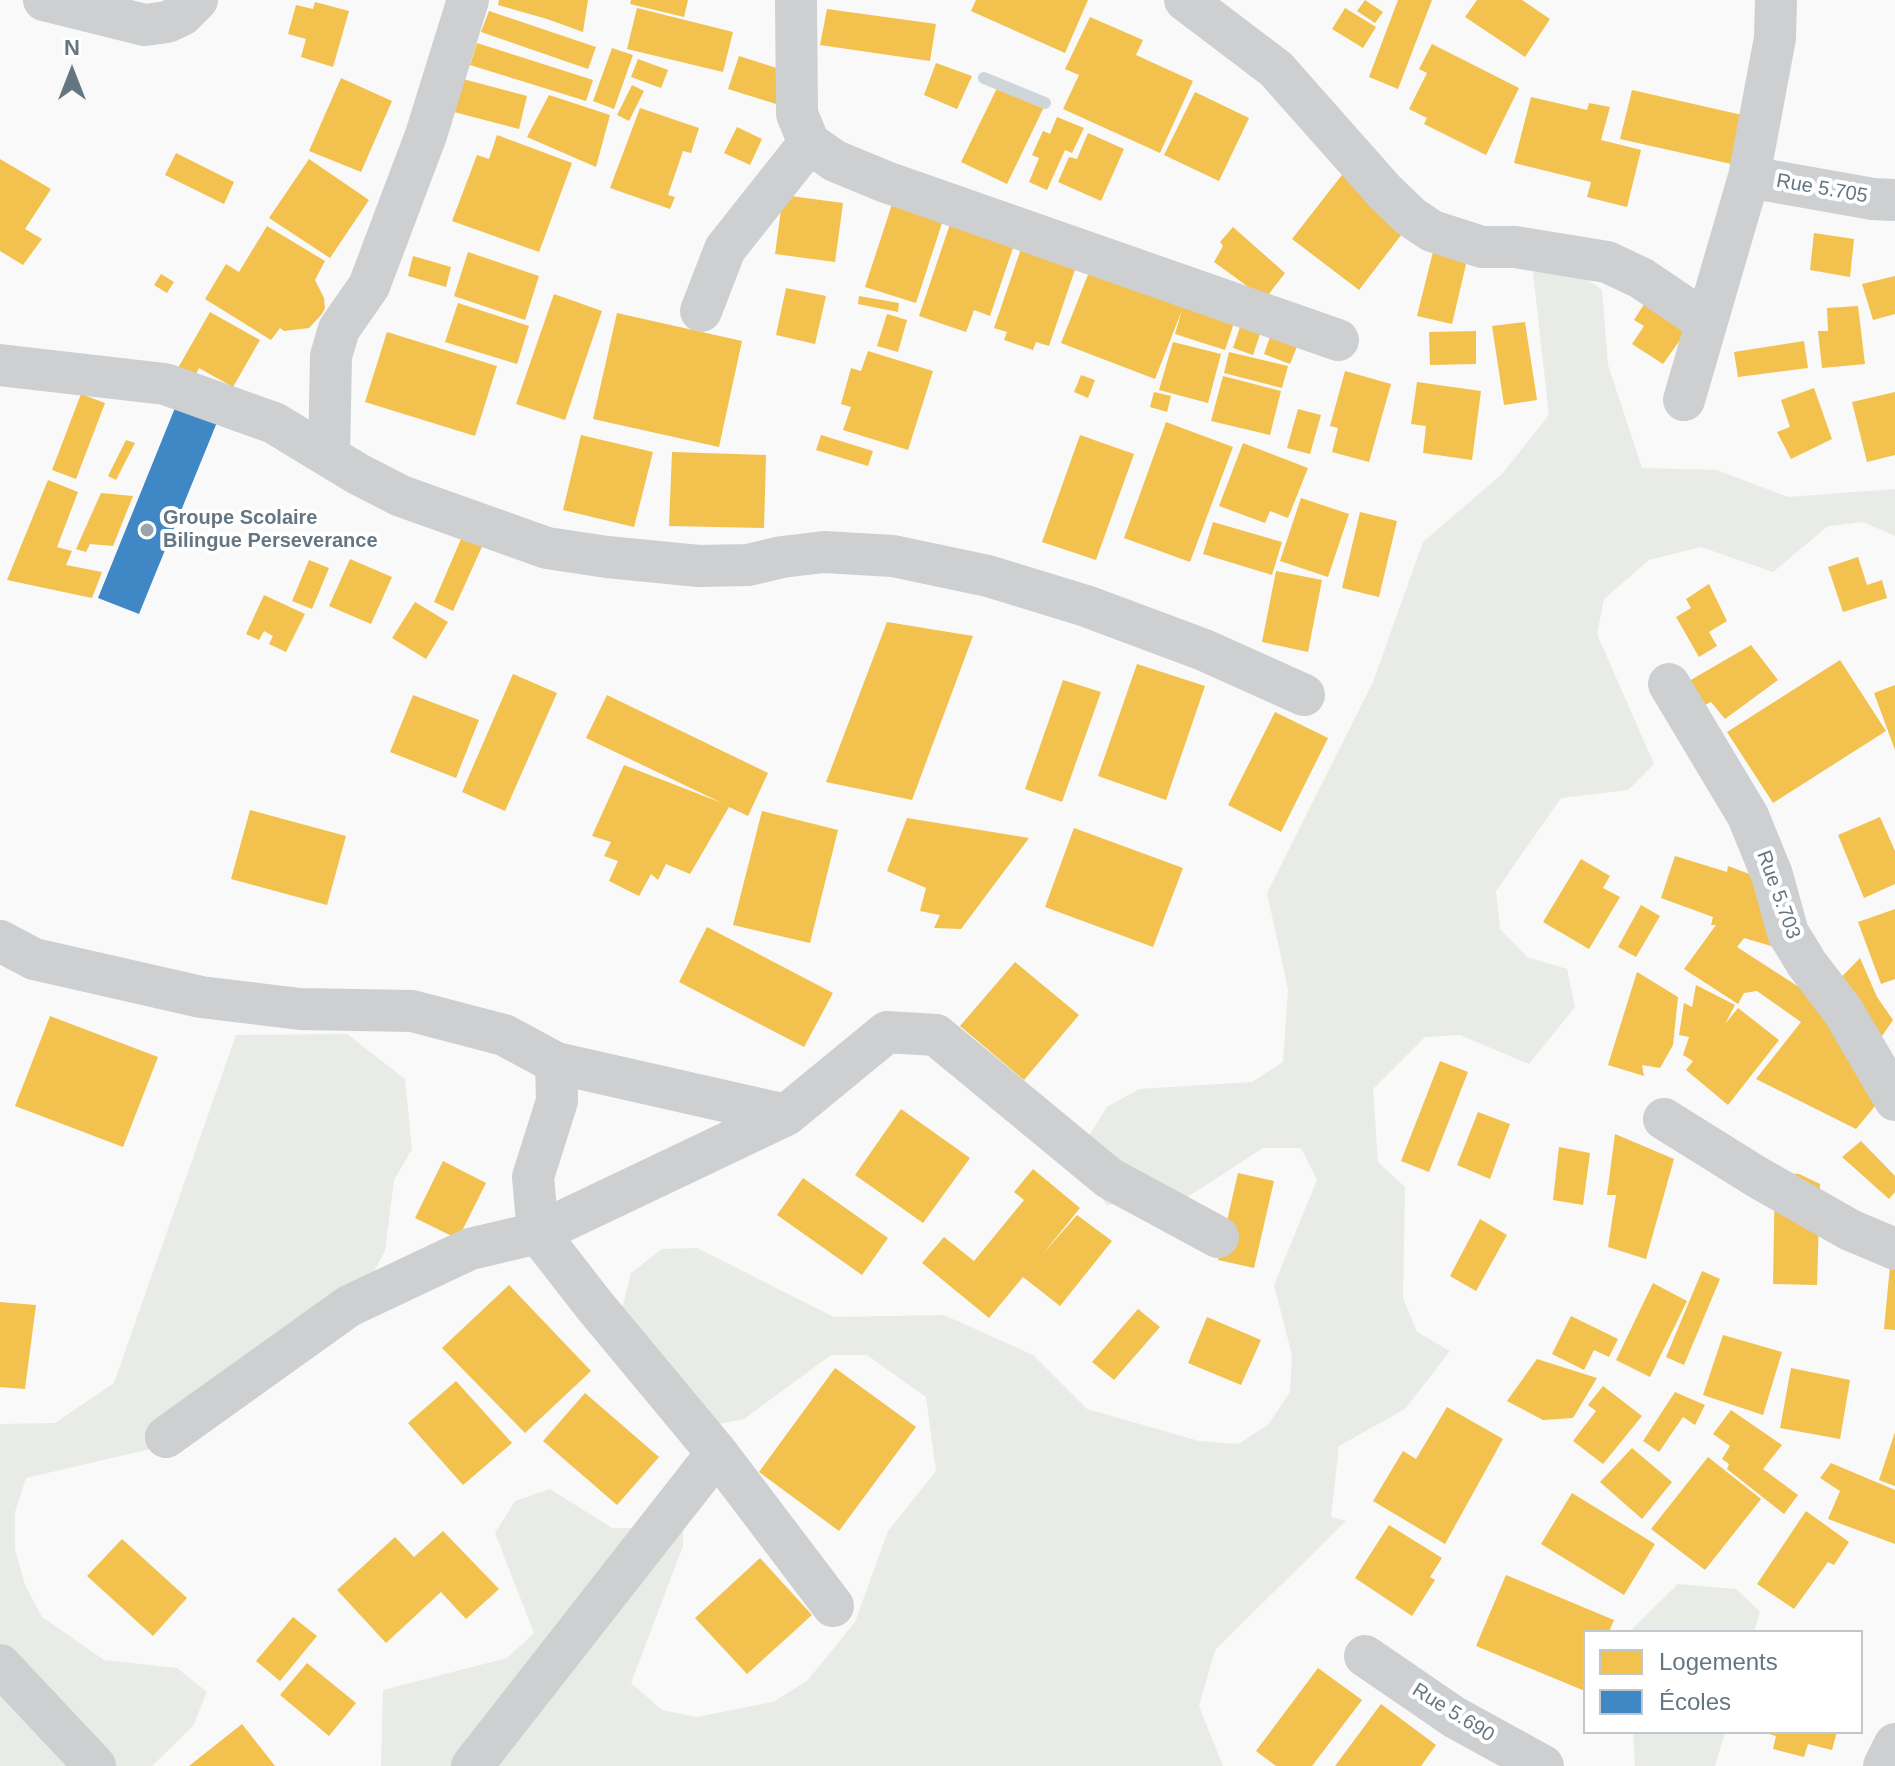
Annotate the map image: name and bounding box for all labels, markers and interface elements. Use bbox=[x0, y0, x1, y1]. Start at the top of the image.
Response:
north arrow bbox=[32, 32, 112, 112]
text: N bbox=[64, 35, 80, 60]
street label: Rue 5.705 bbox=[1774, 169, 1870, 209]
place label: Groupe Scolaire Bilingue Perseverance bbox=[163, 506, 378, 553]
marker: Groupe Scolaire Bilingue Perseverance bbox=[138, 521, 156, 539]
street label: Rue 5.703 bbox=[1751, 848, 1805, 942]
legend bbox=[1583, 1630, 1863, 1734]
text: Logements bbox=[1659, 1648, 1778, 1675]
street label: Rue 5.690 bbox=[1408, 1678, 1498, 1748]
text: Écoles bbox=[1659, 1688, 1731, 1715]

